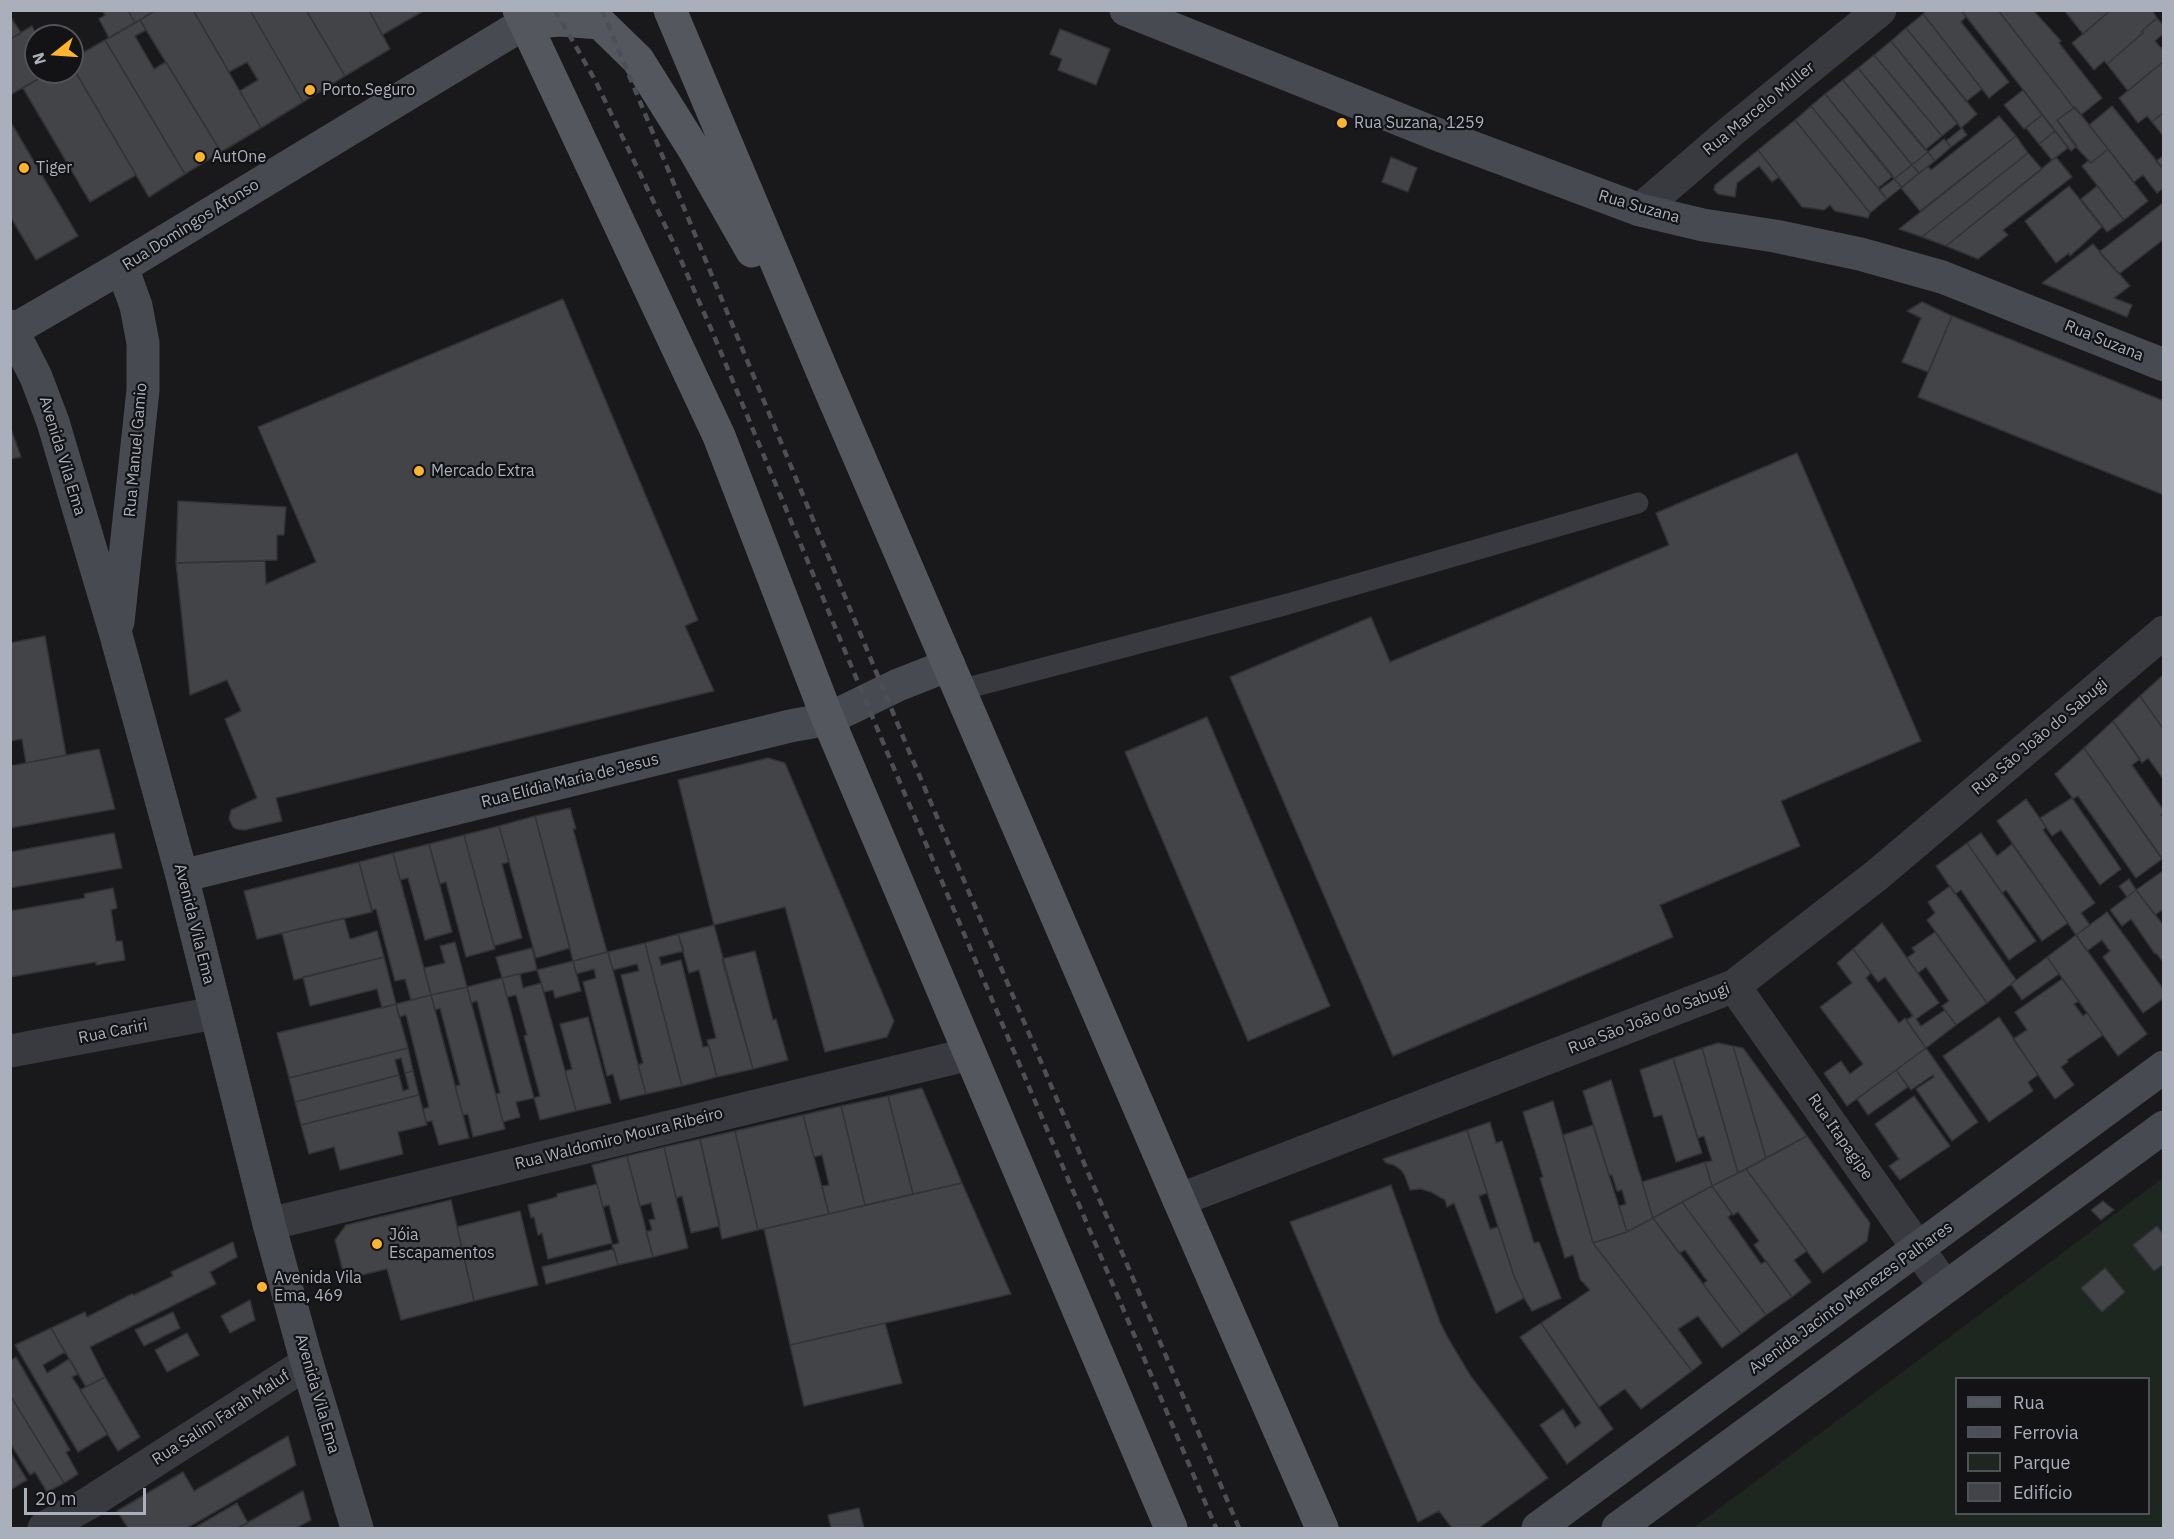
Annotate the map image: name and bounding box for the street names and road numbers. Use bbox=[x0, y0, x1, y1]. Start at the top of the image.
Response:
street label: Rua Marcelo Müller bbox=[1699, 58, 1819, 160]
street label: Rua Domingos Afonso bbox=[119, 175, 263, 275]
street label: Rua Suzana bbox=[1596, 186, 1682, 228]
street label: Rua Suzana bbox=[2062, 316, 2146, 366]
street label: Rua Manuel Gamio bbox=[121, 382, 151, 518]
street label: Avenida Vila Ema bbox=[35, 394, 89, 518]
street label: Rua São João do Sabugi bbox=[1968, 675, 2112, 799]
street label: Rua Elídia Maria de Jesus bbox=[479, 750, 661, 812]
street label: Avenida Vila Ema bbox=[170, 862, 218, 986]
street label: Rua São João do Sabugi bbox=[1566, 979, 1732, 1059]
street label: Rua Cariri bbox=[77, 1016, 149, 1048]
street label: Rua Itapagipe bbox=[1803, 1090, 1877, 1184]
street label: Rua Waldomiro Moura Ribeiro bbox=[513, 1104, 725, 1174]
street label: Avenida Jacinto Menezes Palhares bbox=[1745, 1218, 1957, 1378]
street label: Avenida Vila Ema bbox=[291, 1332, 343, 1456]
street label: Rua Salim Farah Maluf bbox=[149, 1366, 293, 1470]

